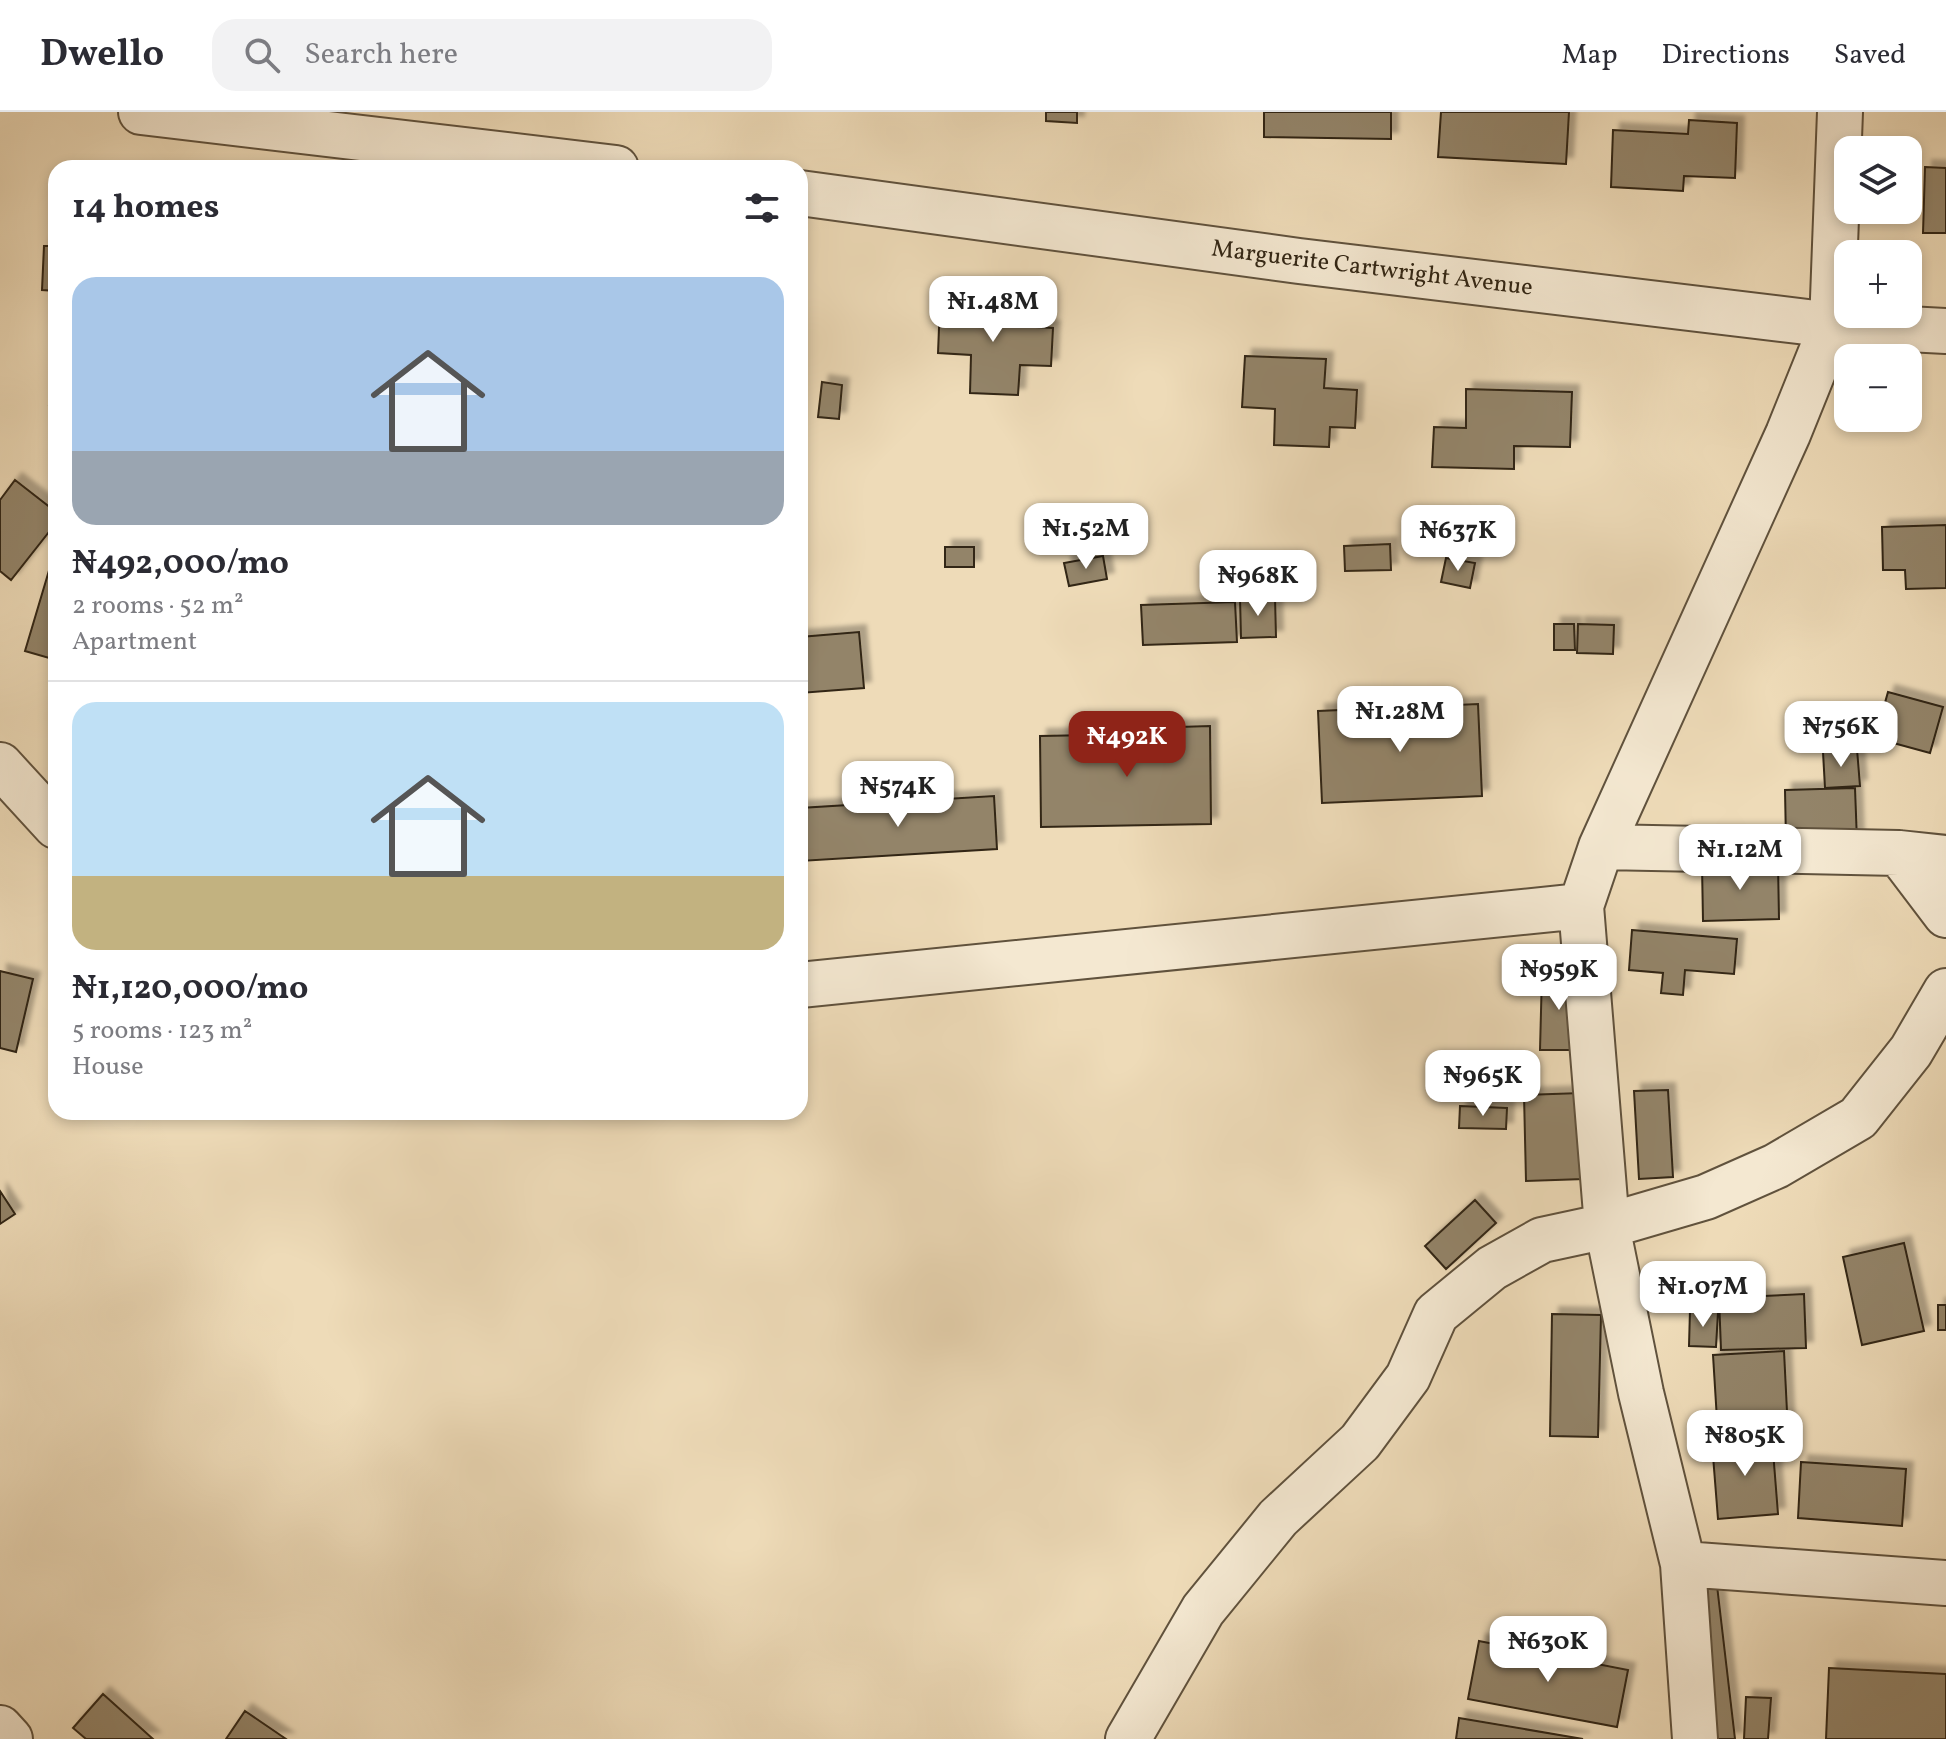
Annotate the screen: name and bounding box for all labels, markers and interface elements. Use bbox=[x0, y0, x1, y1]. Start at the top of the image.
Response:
search box bbox=[212, 19, 772, 91]
text: Dwello bbox=[40, 29, 164, 82]
icon: search bbox=[240, 33, 284, 77]
text: Search here bbox=[304, 34, 458, 76]
text: Map bbox=[1562, 36, 1618, 75]
text: Directions bbox=[1662, 36, 1790, 75]
text: Saved bbox=[1834, 36, 1906, 75]
map controls bbox=[1834, 136, 1922, 432]
button: layers bbox=[1834, 136, 1922, 224]
text: 14 homes bbox=[72, 185, 219, 232]
icon: filters bbox=[740, 186, 784, 230]
street label: Marguerite Cartwright Avenue bbox=[1209, 232, 1535, 306]
button: + bbox=[1834, 240, 1922, 328]
pin: ₦1.48M bbox=[928, 276, 1058, 344]
text: ₦1.48M bbox=[947, 284, 1039, 320]
icon: home bbox=[356, 329, 500, 473]
button: − bbox=[1834, 344, 1922, 432]
pin: ₦1.52M bbox=[1021, 503, 1151, 571]
pin: ₦637K bbox=[1402, 505, 1514, 573]
text: ₦1.52M bbox=[1042, 511, 1130, 547]
text: ₦637K bbox=[1419, 513, 1497, 549]
text: ₦492,000/mo bbox=[72, 541, 289, 588]
pin: ₦968K bbox=[1202, 550, 1314, 618]
text: ₦968K bbox=[1218, 558, 1299, 594]
text: 2 rooms · 52 m² bbox=[72, 588, 244, 624]
text: Apartment bbox=[72, 624, 197, 660]
pin: ₦1.28M bbox=[1335, 686, 1465, 754]
text: ₦1.28M bbox=[1355, 694, 1445, 730]
pin: ₦756K bbox=[1785, 701, 1897, 769]
text: ₦756K bbox=[1803, 709, 1879, 745]
pin: ₦492K bbox=[1071, 711, 1183, 779]
text: ₦492K bbox=[1087, 719, 1167, 755]
icon: home bbox=[356, 754, 500, 898]
pin: ₦574K bbox=[842, 761, 954, 829]
text: ₦574K bbox=[860, 769, 936, 805]
pin: ₦1.12M bbox=[1675, 824, 1805, 892]
text: ₦1.12M bbox=[1697, 832, 1783, 868]
pin: ₦959K bbox=[1503, 944, 1615, 1012]
text: ₦959K bbox=[1520, 952, 1598, 988]
text: ₦1,120,000/mo bbox=[72, 966, 308, 1013]
text: 5 rooms · 123 m² bbox=[72, 1013, 252, 1049]
text: House bbox=[72, 1049, 144, 1085]
pin: ₦965K bbox=[1427, 1050, 1539, 1118]
text: ₦965K bbox=[1443, 1058, 1523, 1094]
pin: ₦1.07M bbox=[1638, 1261, 1768, 1329]
text: ₦1.07M bbox=[1658, 1269, 1748, 1305]
pin: ₦805K bbox=[1689, 1410, 1801, 1478]
text: ₦805K bbox=[1705, 1418, 1785, 1454]
pin: ₦630K bbox=[1492, 1616, 1604, 1684]
text: ₦630K bbox=[1508, 1624, 1588, 1660]

